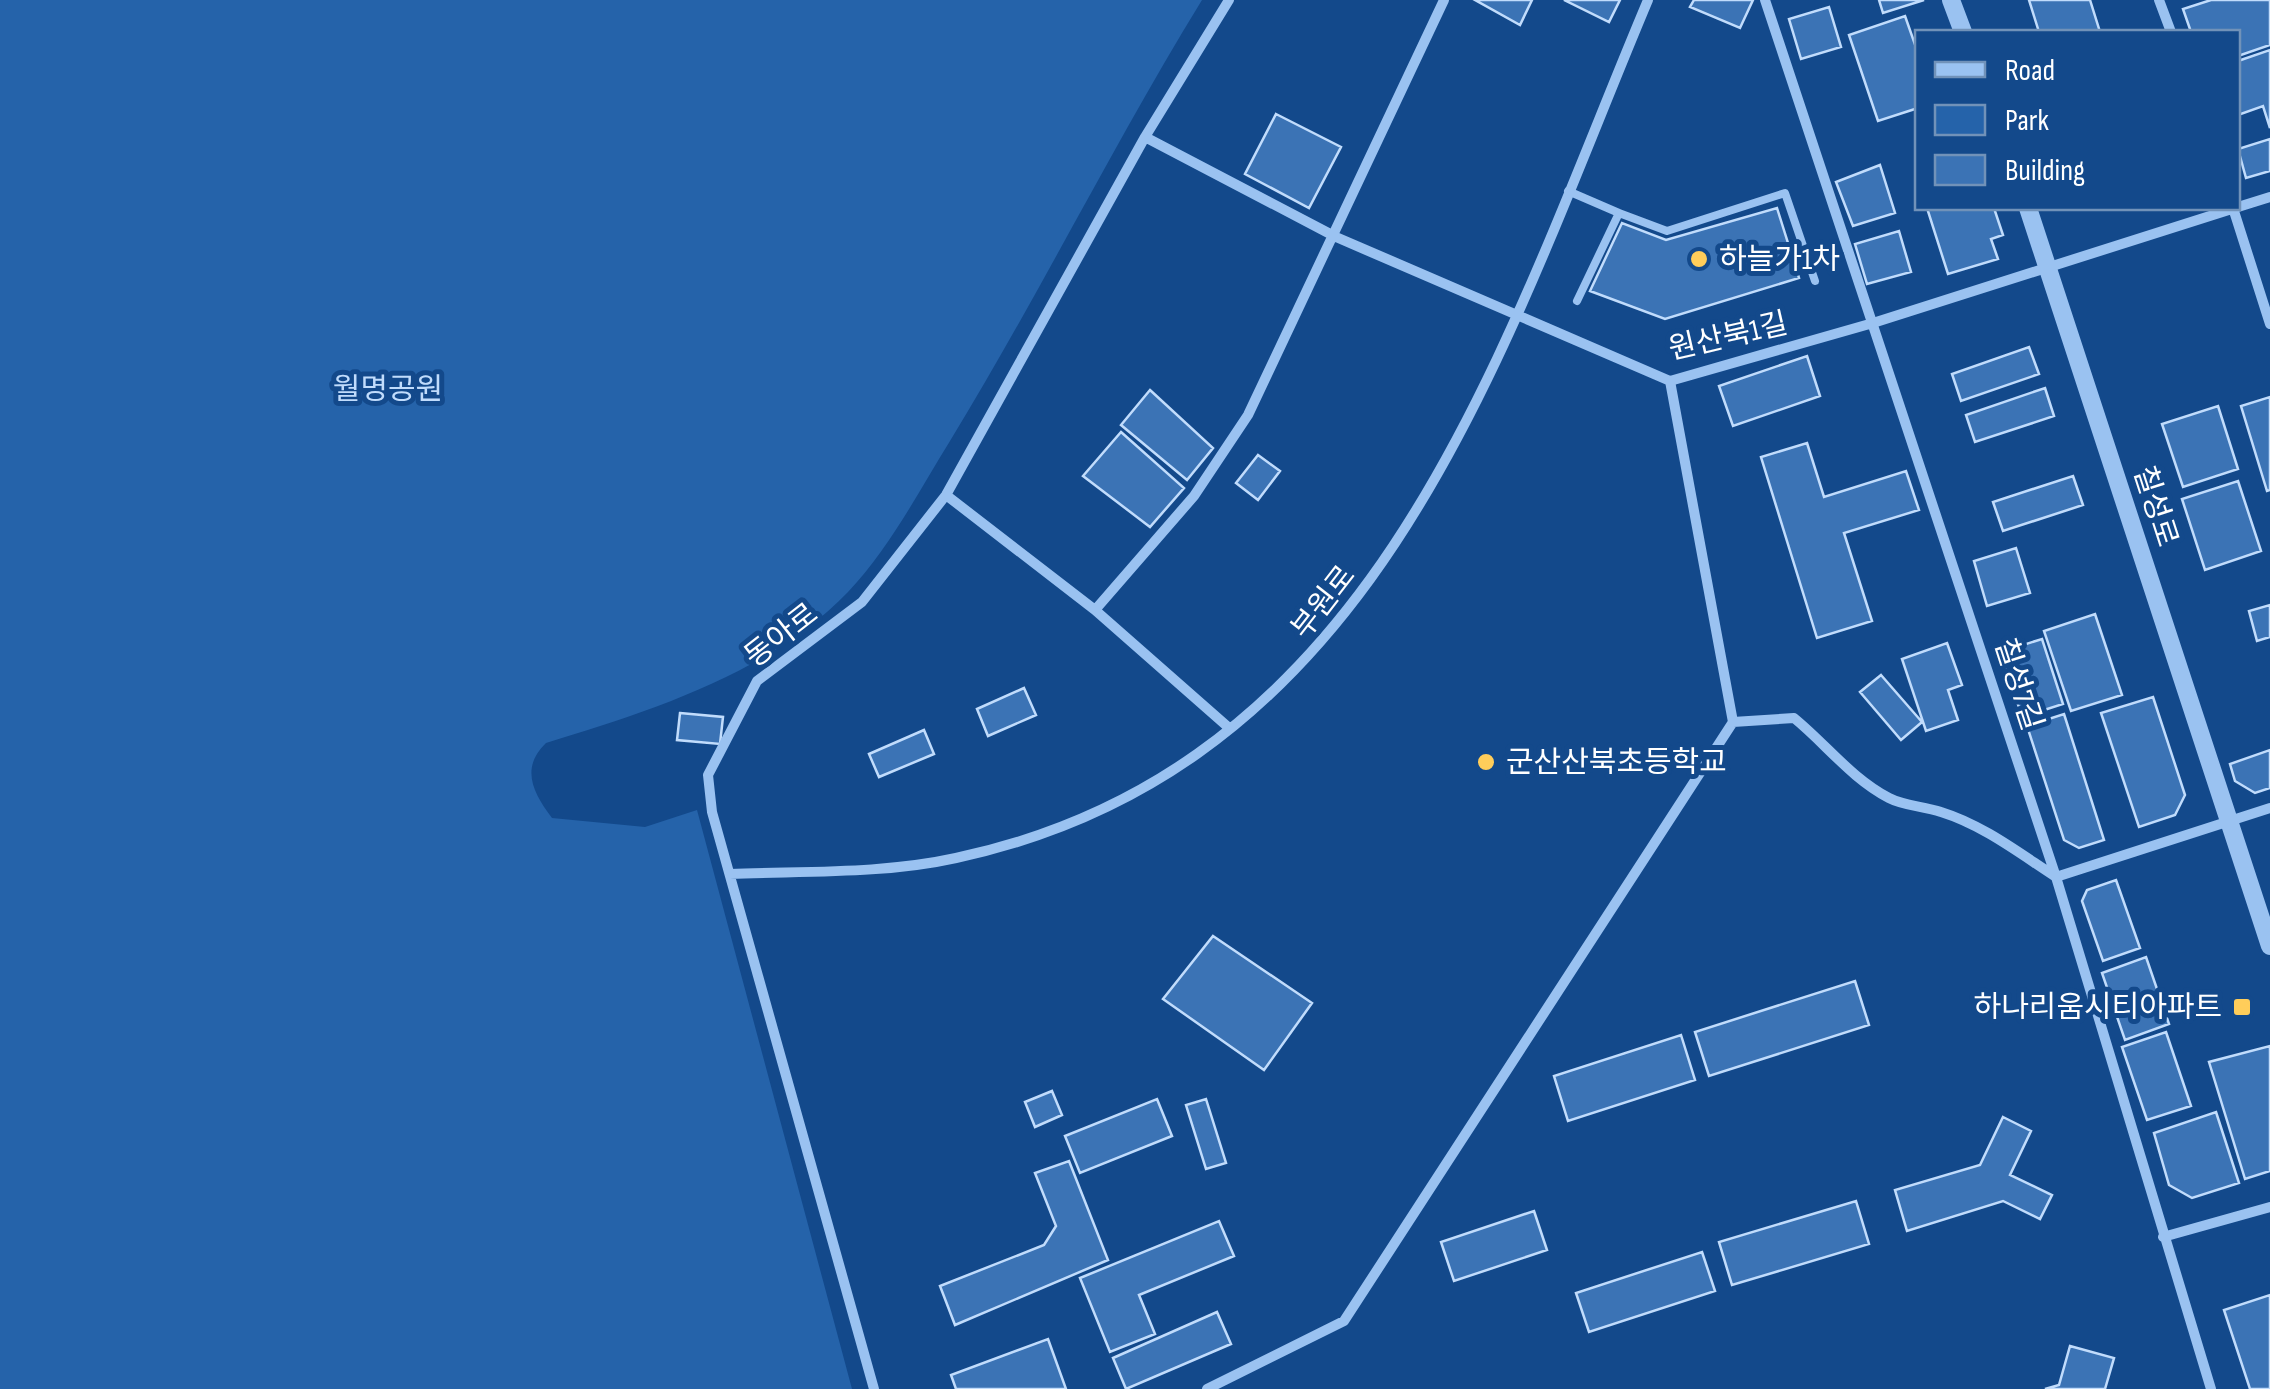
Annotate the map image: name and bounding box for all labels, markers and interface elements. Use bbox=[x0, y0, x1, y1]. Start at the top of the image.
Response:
legend bbox=[1915, 30, 2240, 210]
text: Road bbox=[2005, 53, 2055, 89]
text: Park bbox=[2005, 103, 2049, 139]
text: Building bbox=[2005, 153, 2085, 189]
place label: 하늘가1차 bbox=[1719, 242, 1840, 278]
marker: 하늘가1차 bbox=[1688, 248, 1710, 270]
street label: 원산북1길 bbox=[1665, 306, 1791, 368]
park label: 월명공원 bbox=[333, 372, 443, 408]
street label: 칠성로 bbox=[2125, 461, 2185, 551]
street label: 부원로 bbox=[1284, 559, 1363, 646]
street label: 동아로 bbox=[738, 596, 825, 675]
street label: 칠성7길 bbox=[1986, 634, 2050, 735]
place label: 군산산북초등학교 bbox=[1506, 745, 1727, 781]
marker: 군산산북초등학교 bbox=[1475, 751, 1497, 773]
place label: 하나리움시티아파트 bbox=[1974, 990, 2222, 1026]
marker: 하나리움시티아파트 bbox=[2231, 996, 2253, 1018]

